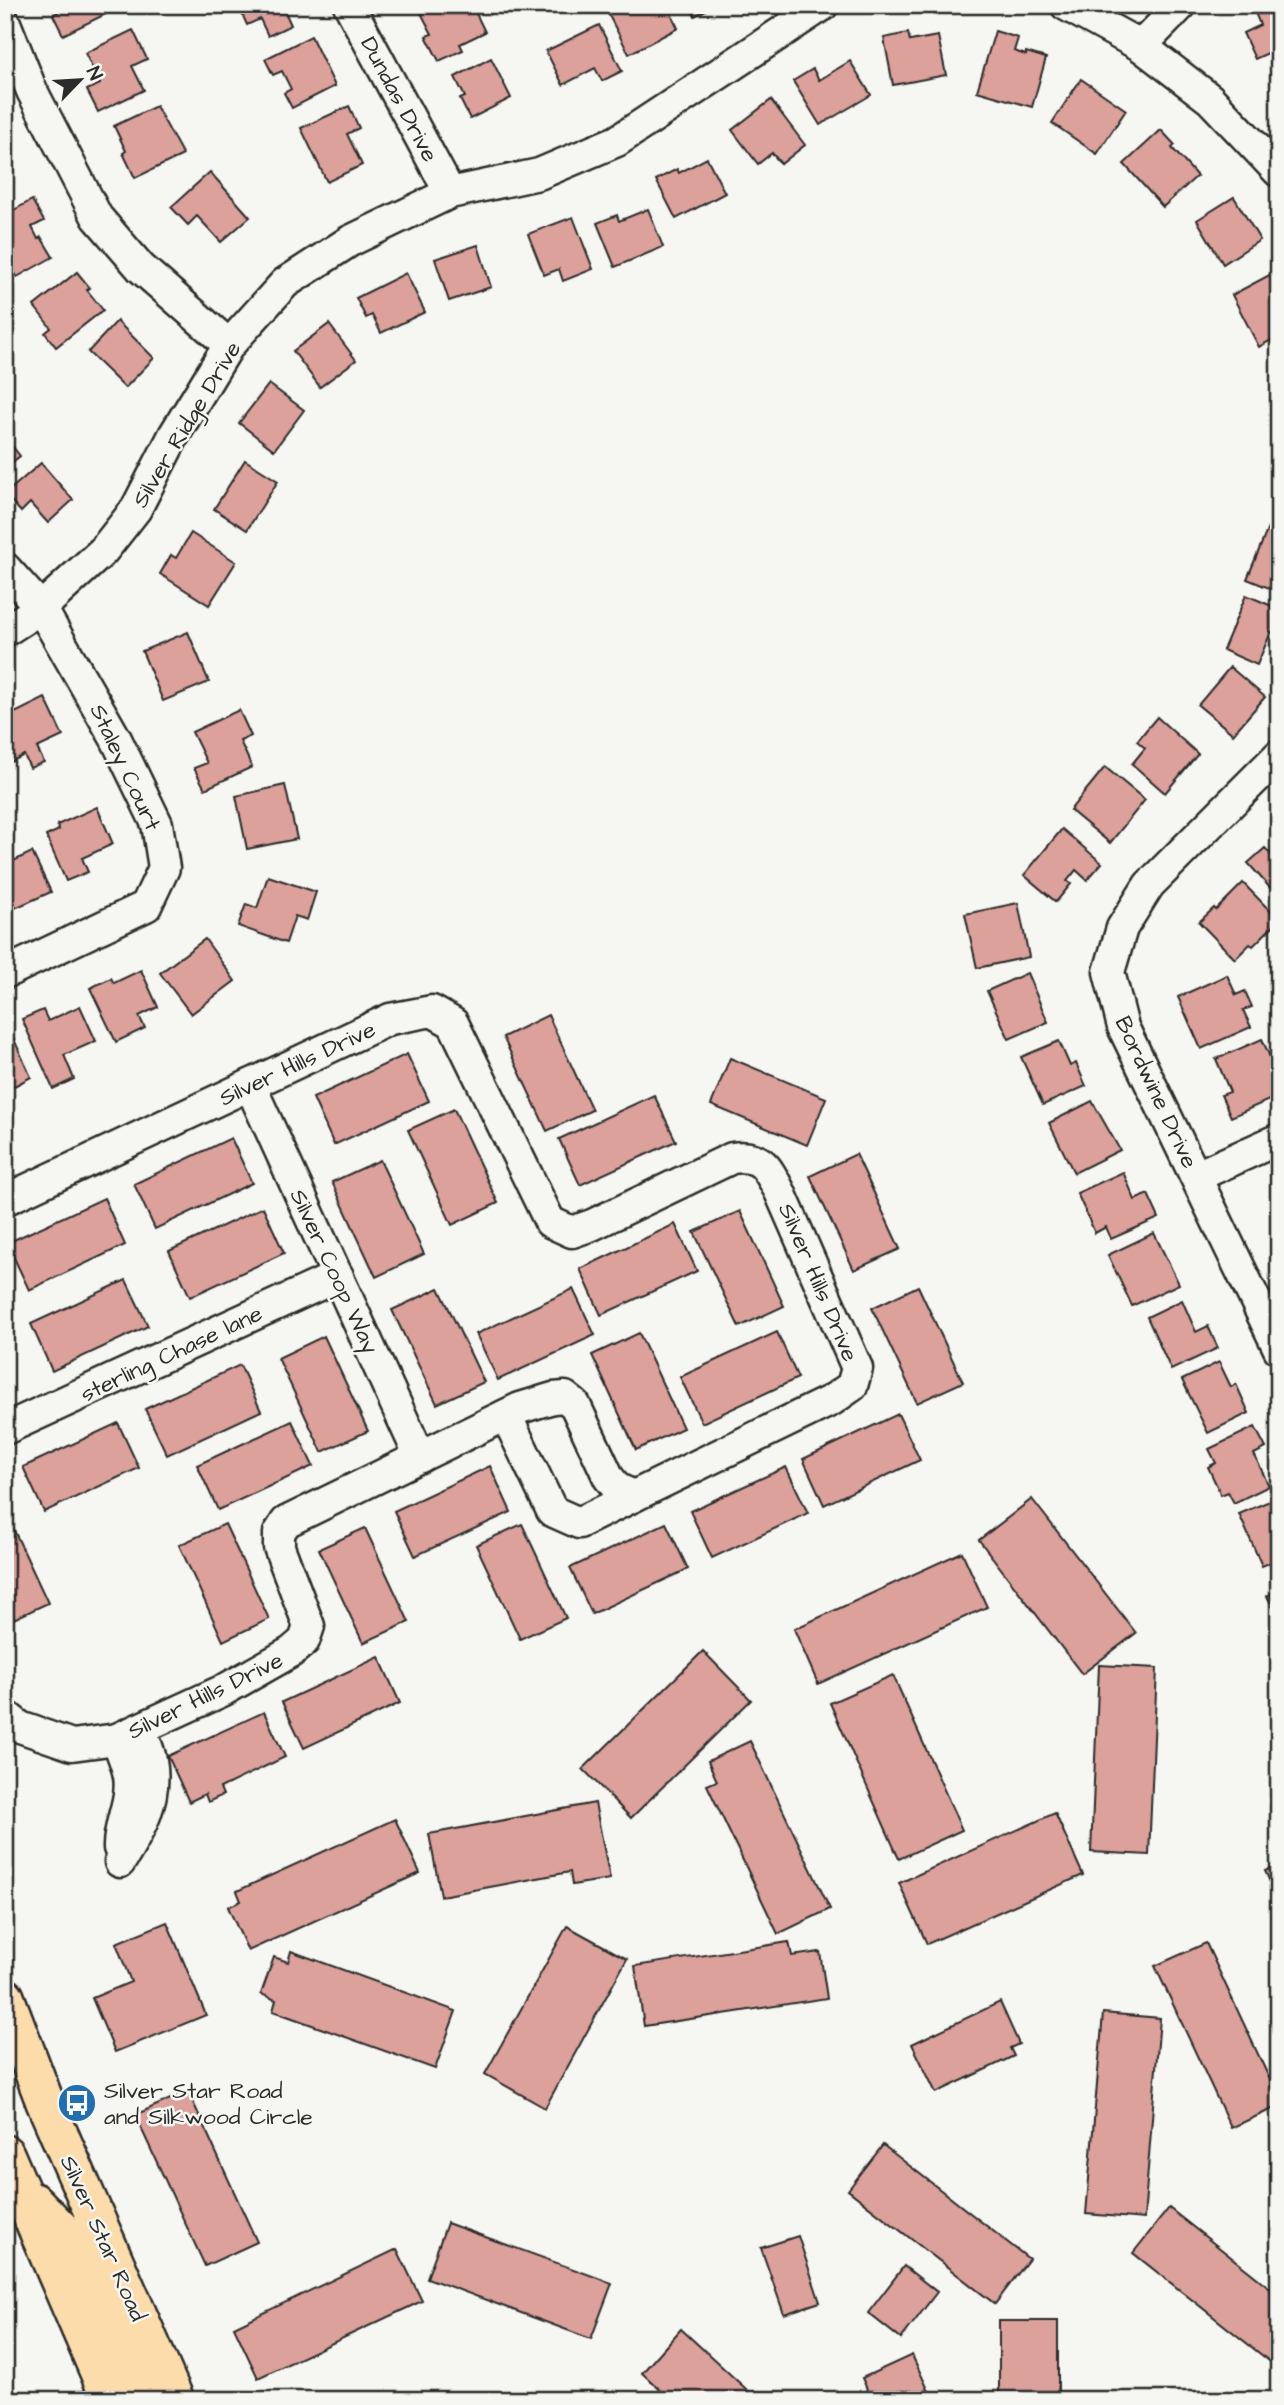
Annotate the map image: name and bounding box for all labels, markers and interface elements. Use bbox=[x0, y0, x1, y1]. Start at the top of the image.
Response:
street label: Dundas Drive bbox=[353, 31, 446, 168]
north arrow bbox=[46, 46, 116, 116]
text: N bbox=[79, 62, 109, 85]
street label: Silver Ridge Drive bbox=[125, 335, 250, 514]
street label: Staley Court bbox=[81, 699, 169, 837]
street label: Bordwine Drive bbox=[1107, 1011, 1205, 1174]
street label: Silver Hills Drive bbox=[214, 1014, 381, 1114]
street label: Silver Coop Way bbox=[281, 1184, 386, 1360]
street label: Silver Hills Drive bbox=[770, 1198, 866, 1366]
street label: sterling Chase lane bbox=[75, 1298, 268, 1411]
street label: Silver Hills Drive bbox=[122, 1644, 288, 1747]
place label: Silver Star Road and Silkwood Circle bbox=[104, 2075, 313, 2133]
bus stop icon: Silver Star Road and Silkwood Circle bbox=[56, 2082, 98, 2124]
street label: Silver Star Road bbox=[52, 2150, 154, 2327]

